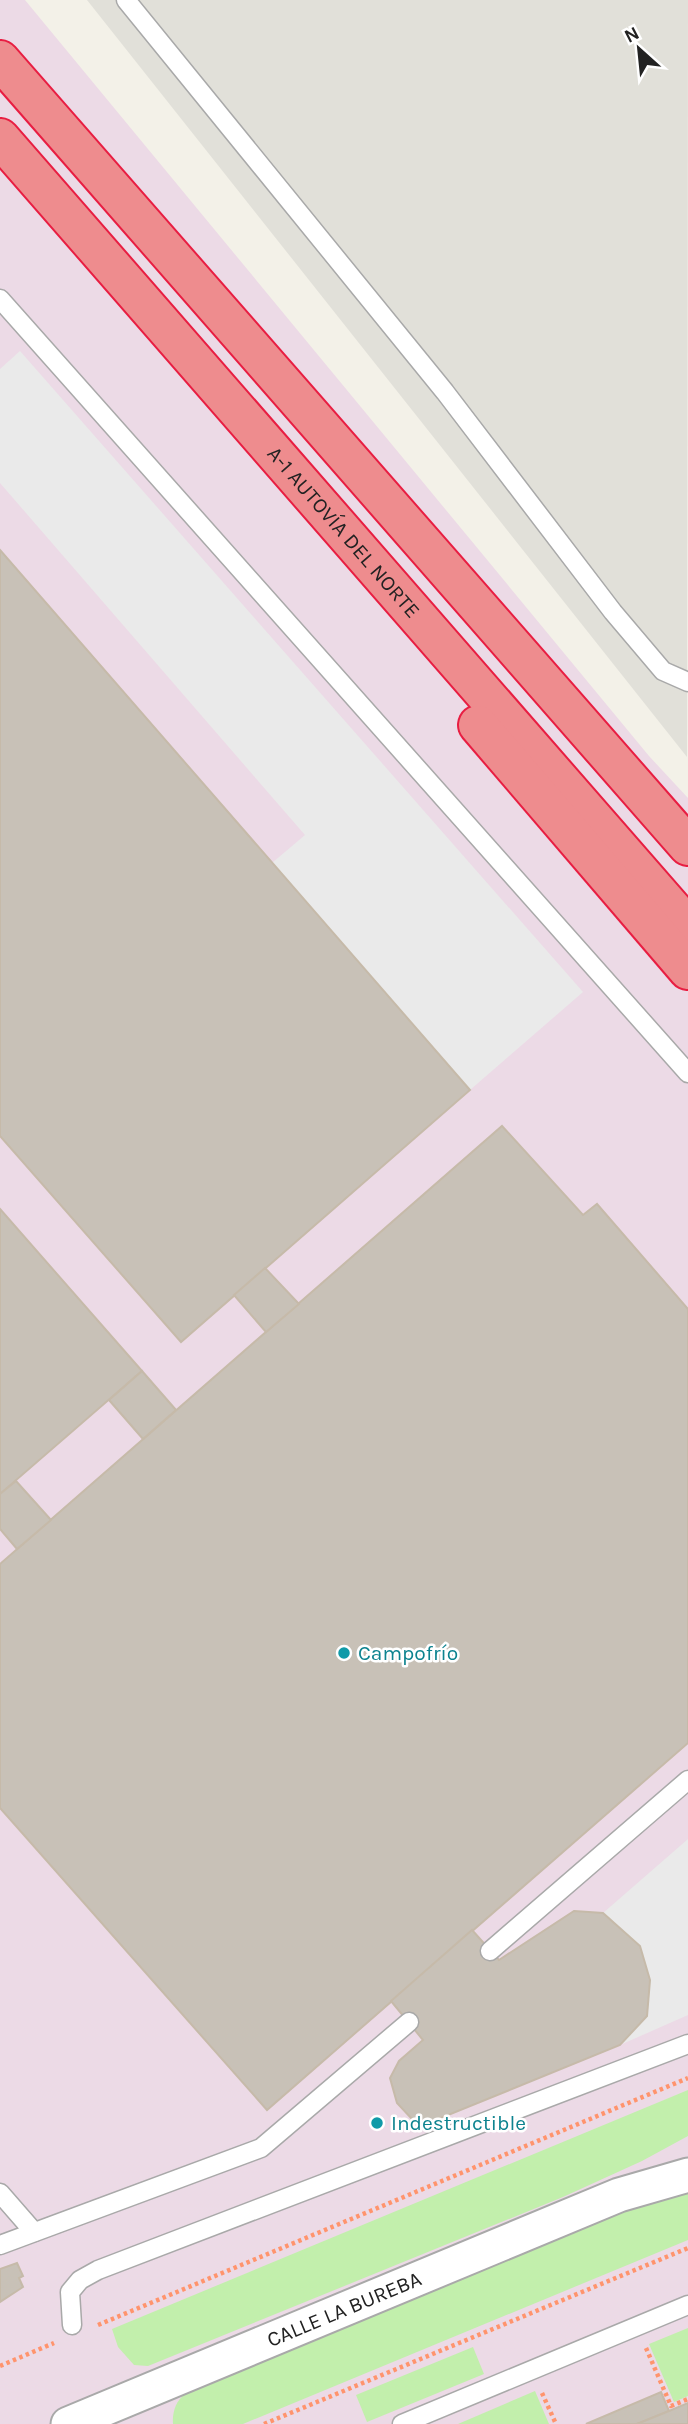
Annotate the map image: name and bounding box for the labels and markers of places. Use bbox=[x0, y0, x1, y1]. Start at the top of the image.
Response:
place label: Campofrío bbox=[358, 1641, 458, 1665]
marker: Campofrío bbox=[336, 1645, 352, 1661]
place label: Indestructible bbox=[391, 2111, 526, 2135]
marker: Indestructible bbox=[369, 2115, 385, 2131]

